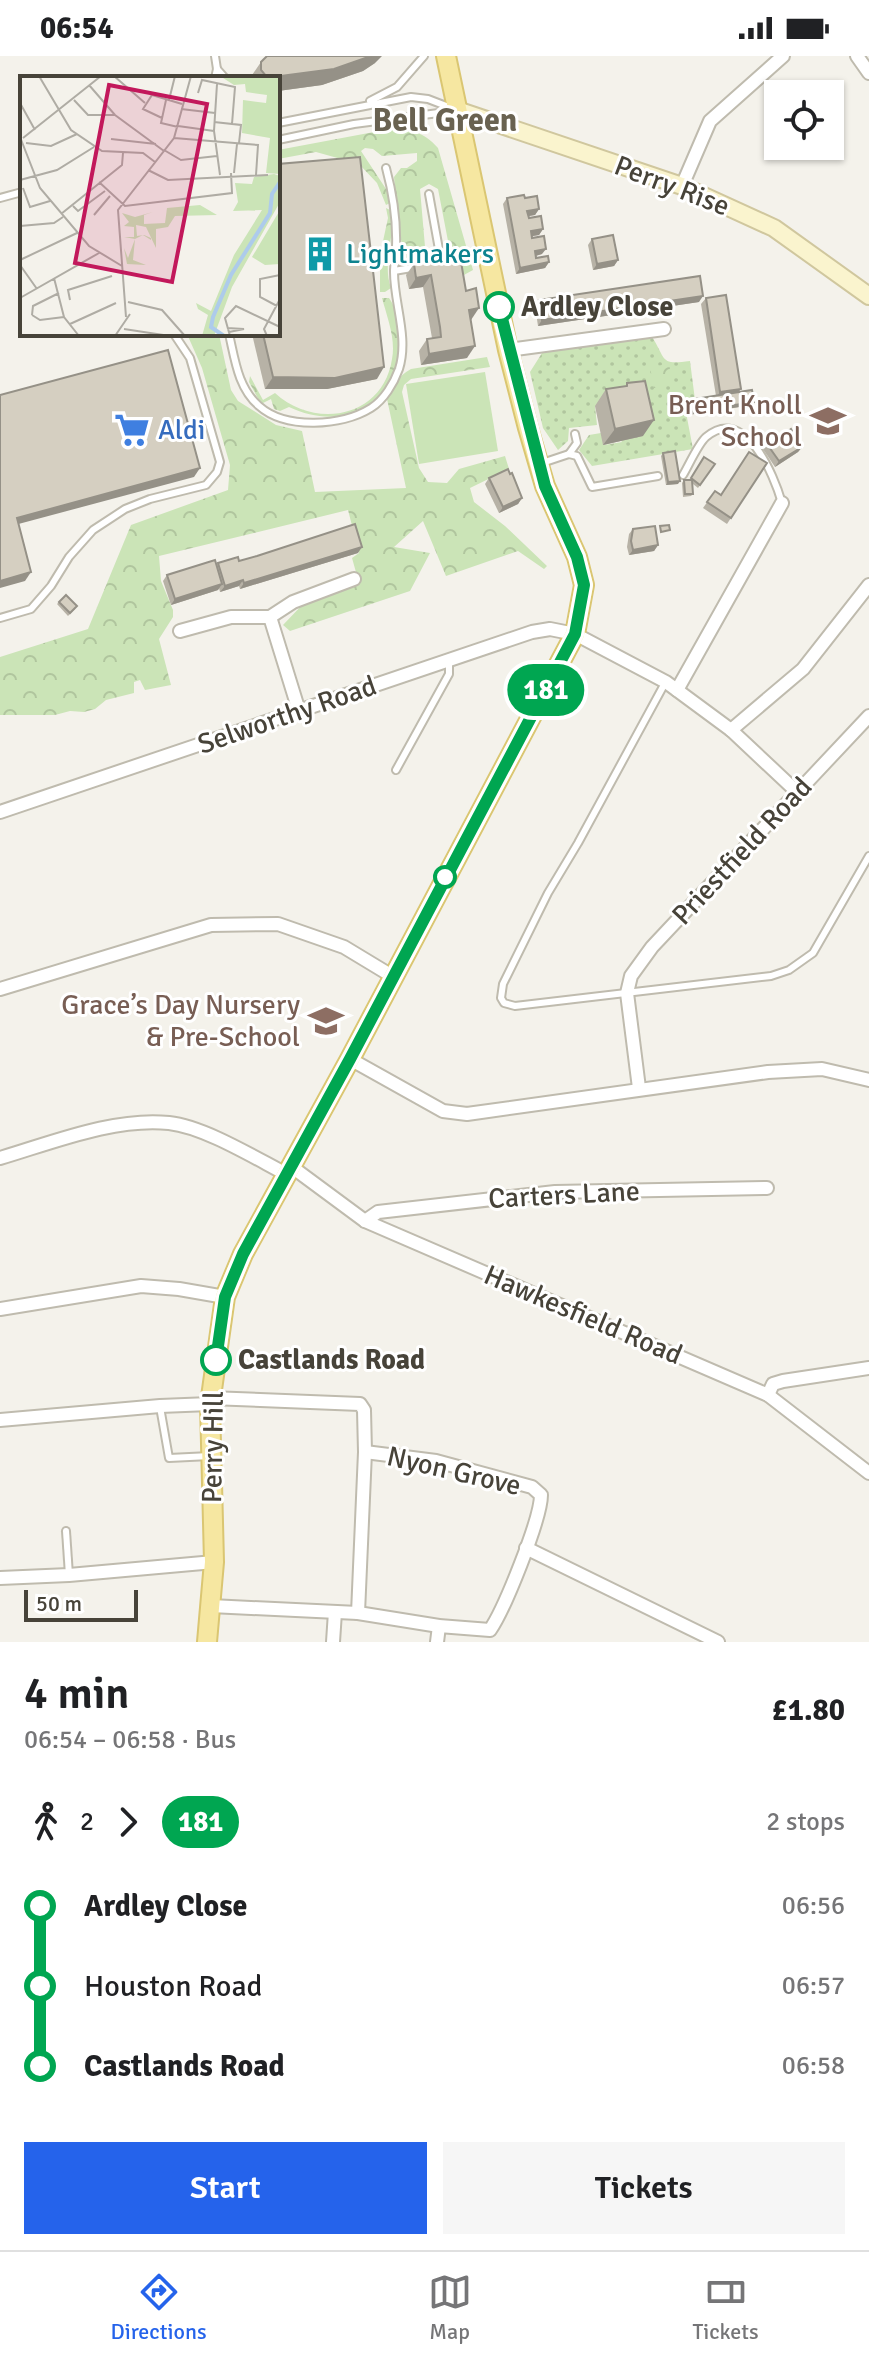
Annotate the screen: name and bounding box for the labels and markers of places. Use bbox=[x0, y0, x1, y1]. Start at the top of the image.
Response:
building icon: Lightmakers bbox=[301, 235, 339, 273]
place label: Lightmakers bbox=[346, 237, 494, 271]
place label: Ardley Close bbox=[521, 290, 673, 324]
marker: Ardley Close bbox=[484, 292, 514, 322]
place label: Brent Knoll School bbox=[668, 388, 802, 454]
school or university icon: Brent Knoll School bbox=[809, 402, 847, 440]
supermarket icon: Aldi bbox=[113, 411, 151, 449]
place label: Aldi bbox=[158, 413, 205, 447]
unlabelled marker bbox=[434, 866, 456, 888]
place label: Grace’s Day Nursery & Pre-School bbox=[61, 988, 300, 1054]
school or university icon: Grace’s Day Nursery & Pre-School bbox=[307, 1002, 345, 1040]
place label: Castlands Road bbox=[238, 1343, 425, 1377]
marker: Castlands Road bbox=[201, 1345, 231, 1375]

